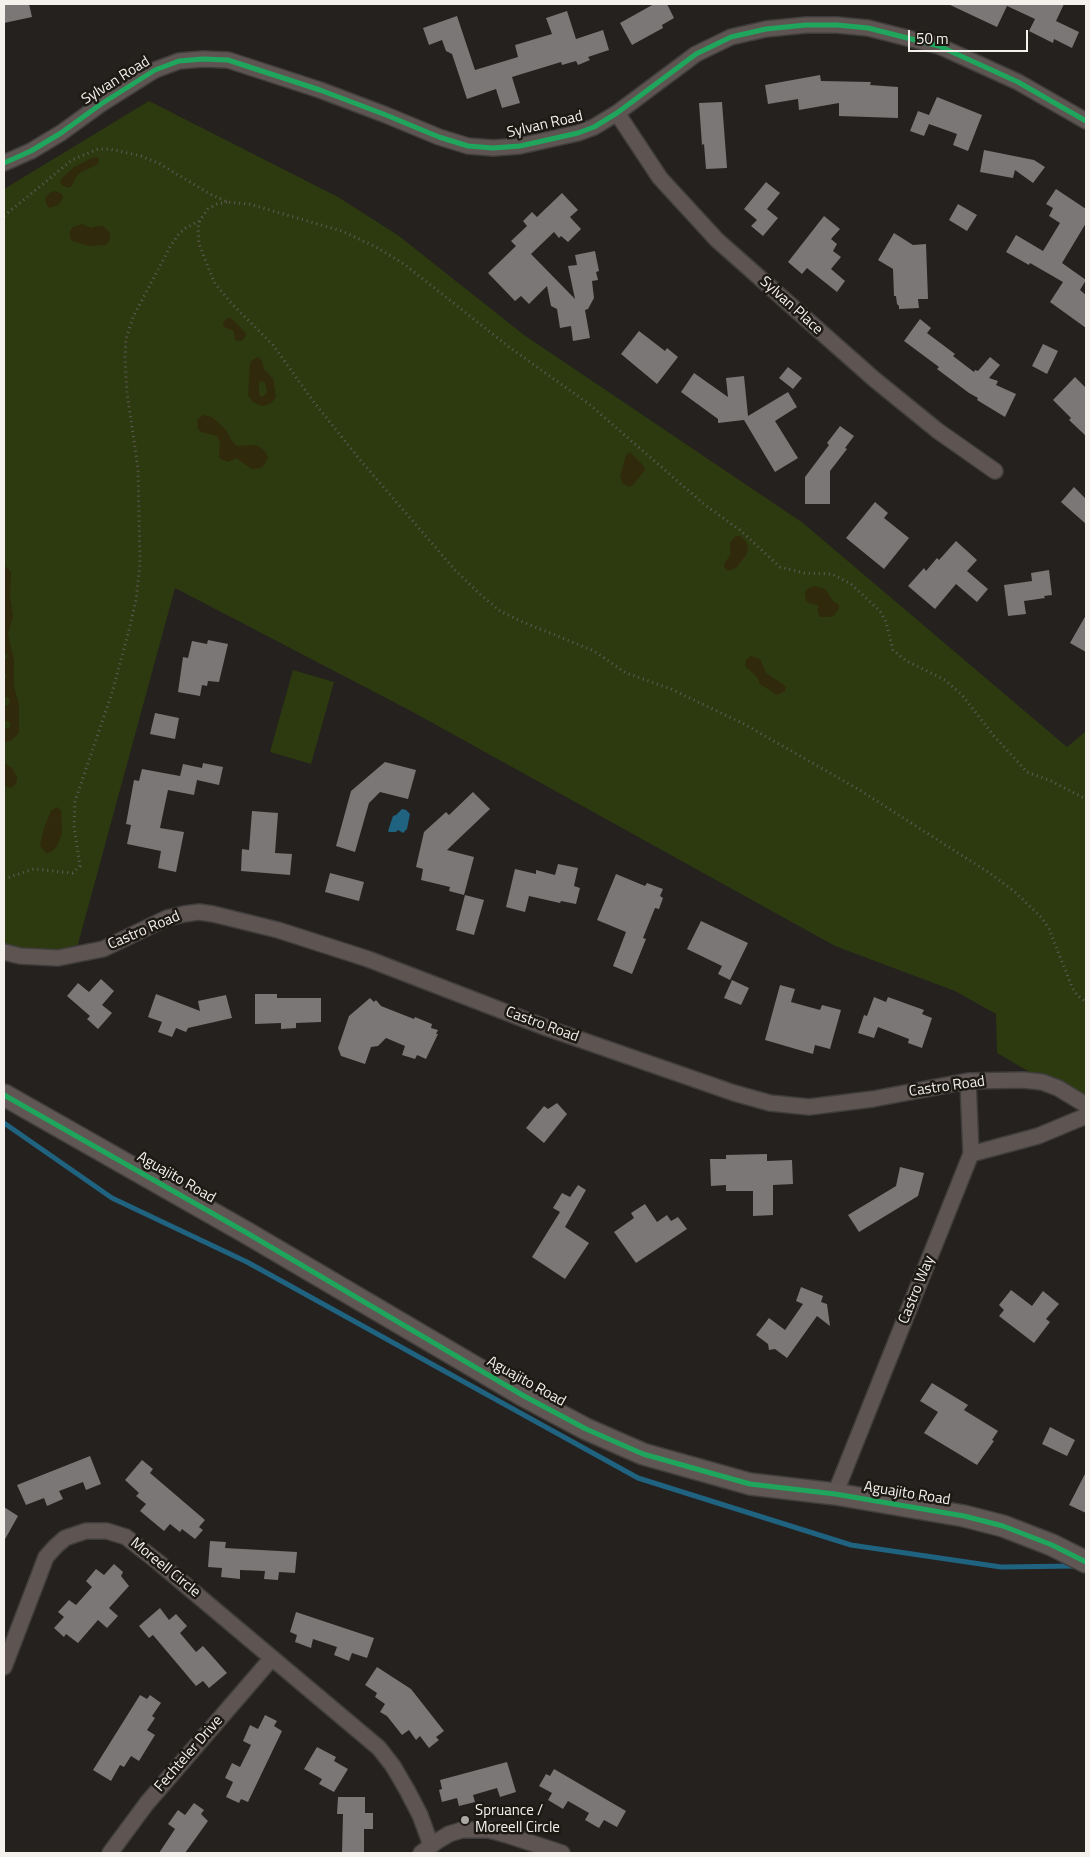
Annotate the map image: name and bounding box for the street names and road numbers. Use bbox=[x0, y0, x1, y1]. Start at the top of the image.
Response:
street label: Sylvan Road bbox=[79, 53, 153, 109]
street label: Sylvan Road bbox=[505, 108, 585, 142]
street label: Sylvan Place bbox=[756, 273, 826, 339]
street label: Castro Road bbox=[105, 908, 183, 954]
street label: Castro Road bbox=[503, 1003, 581, 1047]
street label: Castro Road bbox=[908, 1073, 986, 1101]
street label: Aguajito Road bbox=[134, 1148, 218, 1208]
street label: Castro Way bbox=[895, 1253, 939, 1327]
street label: Aguajito Road bbox=[483, 1353, 569, 1411]
street label: Aguajito Road bbox=[862, 1478, 952, 1510]
street label: Moreell Circle bbox=[126, 1534, 204, 1602]
street label: Fechteler Drive bbox=[151, 1712, 227, 1796]

